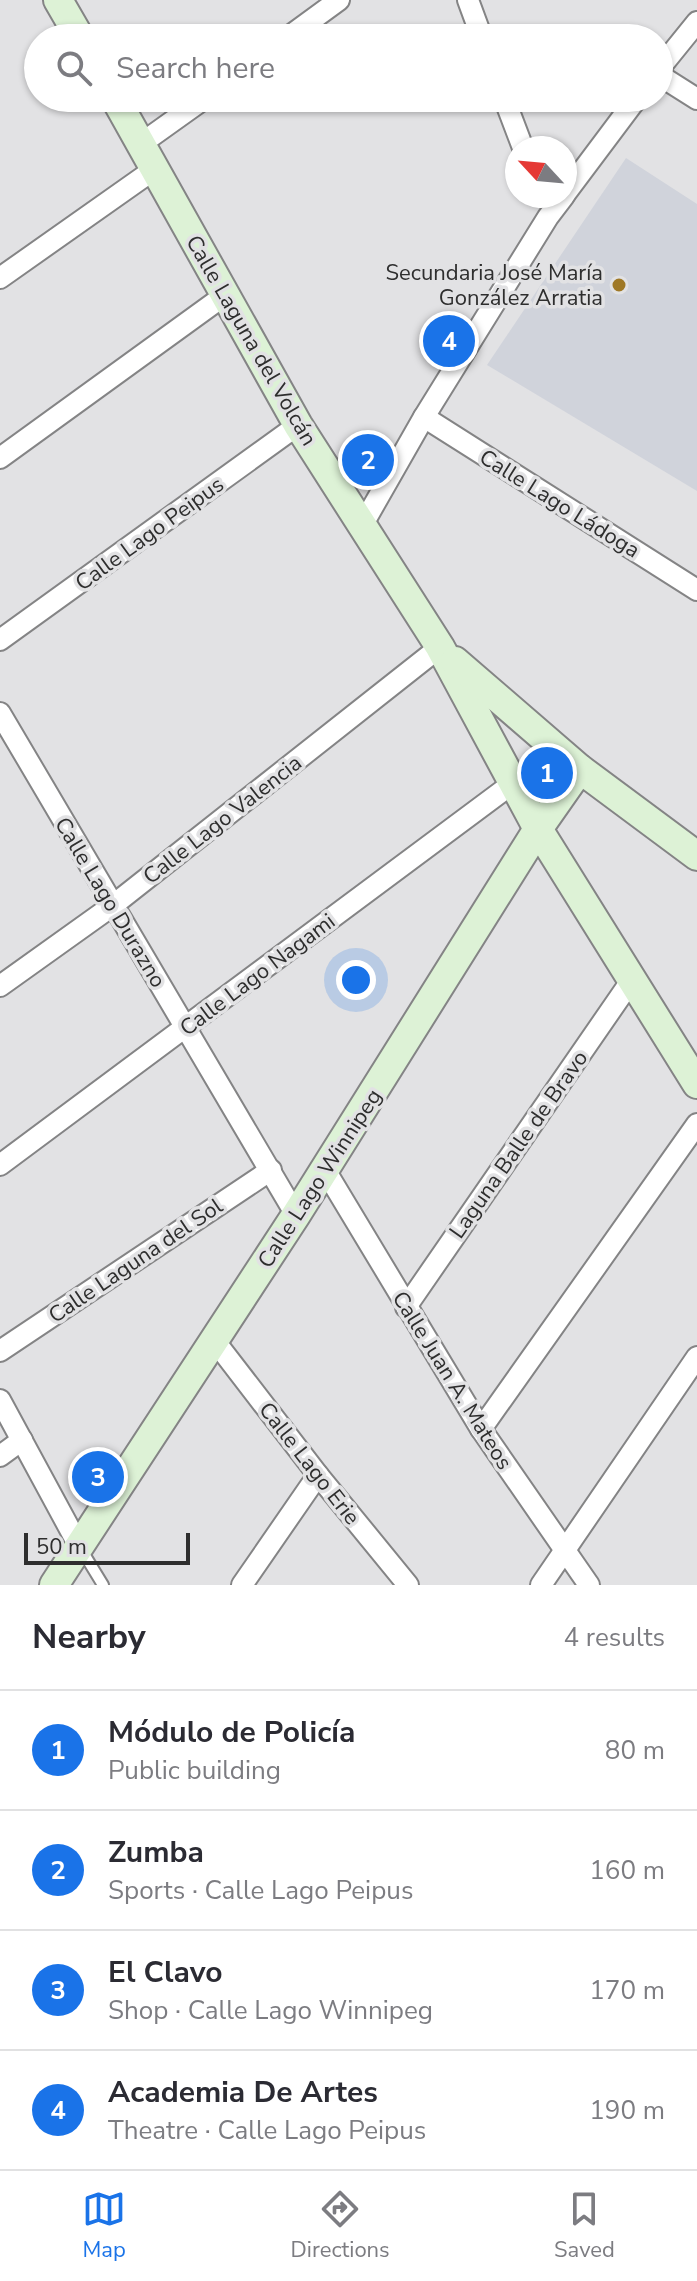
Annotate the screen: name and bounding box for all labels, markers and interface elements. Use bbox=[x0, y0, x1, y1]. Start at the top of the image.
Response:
search box bbox=[24, 24, 673, 112]
icon: search bbox=[52, 46, 96, 90]
text: Search here bbox=[116, 48, 275, 89]
north arrow bbox=[505, 136, 577, 208]
street label: Calle Laguna del Volcán bbox=[179, 230, 324, 451]
place label: Secundaria José María González Arratia bbox=[386, 258, 603, 313]
marker: Secundaria José María González Arratia bbox=[610, 276, 628, 294]
pin: 4 bbox=[423, 311, 475, 371]
pin: 2 bbox=[342, 430, 394, 490]
street label: Calle Lago Ládoga bbox=[474, 442, 645, 565]
street label: Calle Lago Peipus bbox=[69, 470, 230, 598]
pin: 1 bbox=[521, 743, 573, 803]
street label: Calle Lago Valencia bbox=[137, 748, 308, 891]
street label: Calle Lago Durazno bbox=[47, 812, 173, 993]
street label: Calle Lago Nagami bbox=[174, 906, 341, 1043]
your location bbox=[336, 960, 376, 1000]
street label: Laguna Balle de Bravo bbox=[443, 1045, 595, 1245]
street label: Calle Lago Winnipeg bbox=[251, 1083, 389, 1274]
street label: Calle Laguna del Sol bbox=[43, 1191, 229, 1330]
street label: Calle Juan A. Mateos bbox=[385, 1285, 519, 1476]
street label: Calle Lago Erie bbox=[252, 1396, 367, 1531]
pin: 3 bbox=[72, 1447, 124, 1507]
scale bar bbox=[24, 1529, 190, 1565]
text: 50 m bbox=[36, 1532, 87, 1562]
text: Nearby bbox=[32, 1614, 146, 1660]
text: 4 results bbox=[564, 1620, 665, 1655]
text: Módulo de Policía bbox=[108, 1712, 355, 1753]
text: 1 bbox=[50, 1733, 66, 1768]
text: 80 m bbox=[605, 1733, 665, 1768]
text: Public building bbox=[108, 1753, 281, 1788]
text: Zumba bbox=[108, 1832, 204, 1873]
text: 2 bbox=[50, 1853, 66, 1888]
text: 160 m bbox=[589, 1853, 665, 1888]
text: Sports · Calle Lago Peipus bbox=[108, 1873, 413, 1908]
text: El Clavo bbox=[108, 1952, 223, 1993]
text: 3 bbox=[50, 1973, 66, 2008]
text: 170 m bbox=[589, 1973, 665, 2008]
text: Shop · Calle Lago Winnipeg bbox=[108, 1993, 433, 2028]
text: Academia De Artes bbox=[108, 2072, 378, 2113]
text: 4 bbox=[50, 2093, 66, 2128]
text: 190 m bbox=[589, 2093, 665, 2128]
text: Theatre · Calle Lago Peipus bbox=[108, 2113, 426, 2148]
tab: Map bbox=[82, 2187, 126, 2265]
tab: Directions bbox=[291, 2187, 390, 2265]
tab: Saved bbox=[554, 2187, 615, 2265]

